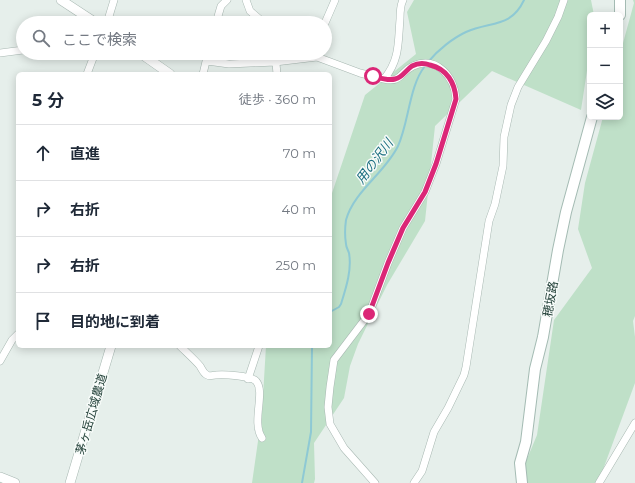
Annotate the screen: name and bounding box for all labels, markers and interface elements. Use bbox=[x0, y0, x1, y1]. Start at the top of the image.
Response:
map controls bbox=[587, 12, 623, 120]
button: + bbox=[587, 12, 623, 48]
search box bbox=[16, 16, 332, 60]
icon: search bbox=[30, 27, 52, 49]
text: ここで検索 bbox=[62, 30, 137, 49]
button: − bbox=[587, 48, 623, 84]
route start bbox=[364, 67, 382, 85]
button: layers bbox=[587, 84, 623, 120]
text: 5 分 bbox=[32, 90, 64, 110]
text: 徒歩 · 360 m bbox=[239, 91, 316, 107]
water label: 用の沢川 bbox=[352, 134, 397, 187]
icon: ahead bbox=[32, 142, 54, 164]
text: 直進 bbox=[70, 144, 100, 163]
text: 70 m bbox=[283, 145, 316, 161]
icon: right bbox=[32, 198, 54, 220]
text: 右折 bbox=[70, 200, 100, 219]
text: 40 m bbox=[282, 201, 316, 217]
icon: right bbox=[32, 254, 54, 276]
text: 右折 bbox=[70, 256, 100, 275]
text: 250 m bbox=[275, 257, 316, 273]
street label: 穂坂路 bbox=[539, 280, 561, 318]
route end bbox=[360, 305, 378, 323]
icon: arrive bbox=[32, 310, 54, 332]
text: 目的地に到着 bbox=[70, 312, 160, 331]
street label: 茅ヶ岳広域農道 bbox=[72, 372, 110, 456]

